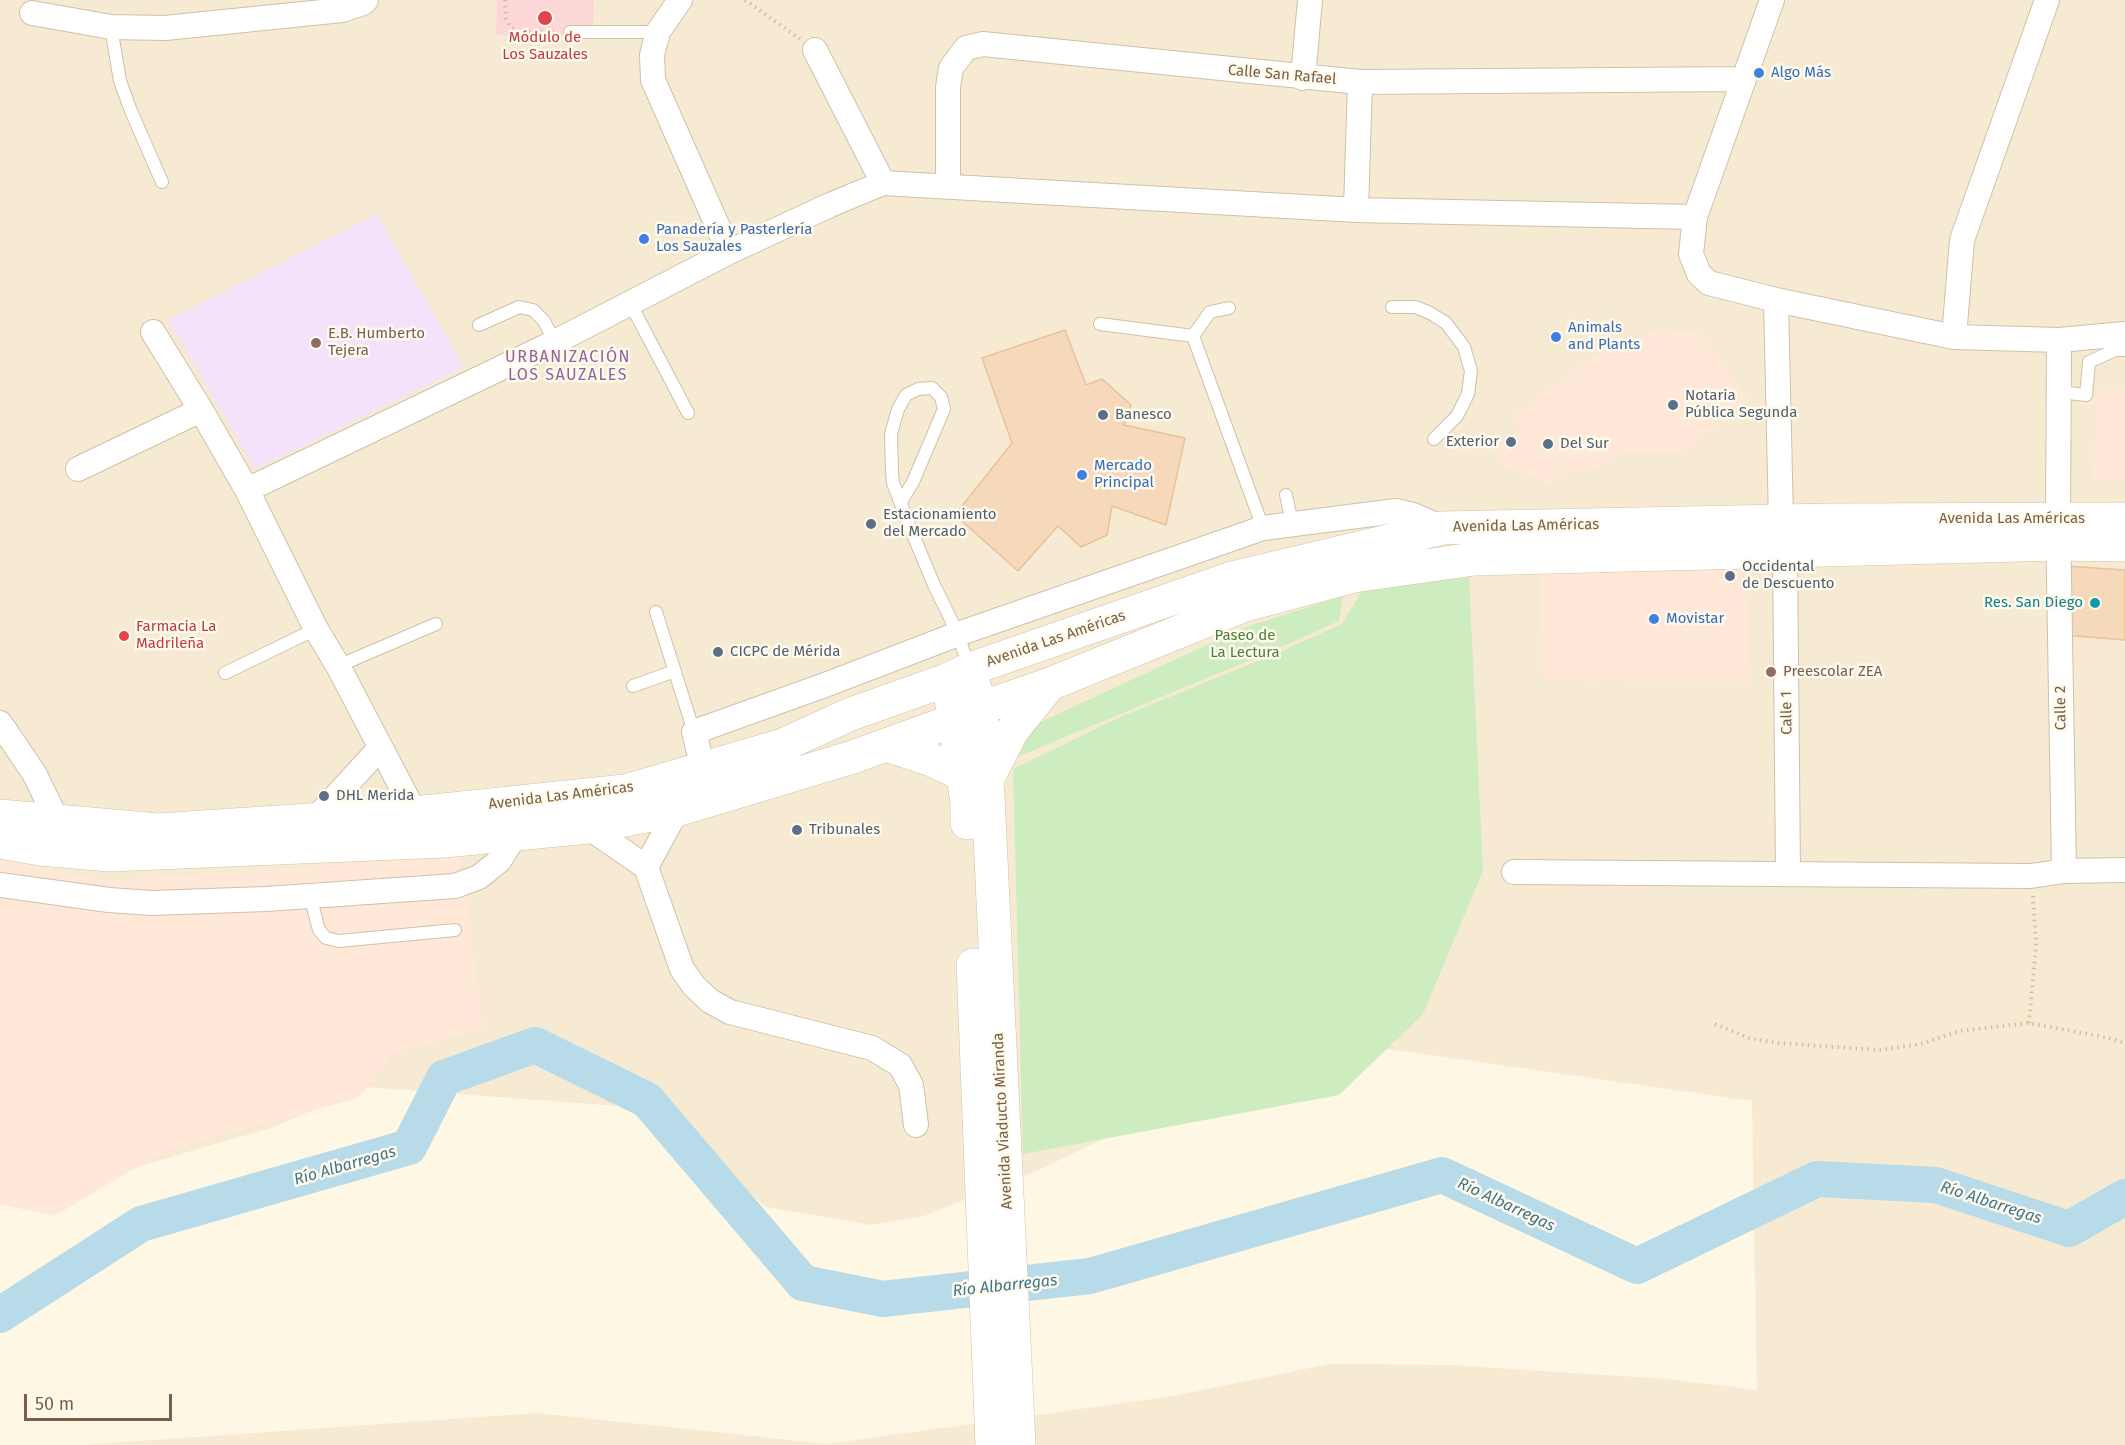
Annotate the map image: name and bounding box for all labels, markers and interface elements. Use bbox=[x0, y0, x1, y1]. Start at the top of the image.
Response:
marker: Módulo de Los Sauzales bbox=[536, 9, 554, 27]
place label: Módulo de Los Sauzales bbox=[502, 29, 588, 64]
street label: Calle San Rafael bbox=[1227, 61, 1337, 89]
place label: Algo Más bbox=[1771, 64, 1831, 82]
marker: Algo Más bbox=[1752, 66, 1766, 80]
place label: Panadería y Pasterlería Los Sauzales bbox=[656, 221, 812, 256]
marker: Panadería y Pasterlería Los Sauzales bbox=[637, 232, 651, 246]
place label: Animals and Plants bbox=[1568, 319, 1640, 354]
place label: E.B. Humberto Tejera bbox=[328, 325, 425, 360]
marker: Animals and Plants bbox=[1549, 330, 1563, 344]
marker: E.B. Humberto Tejera bbox=[309, 336, 323, 350]
district label: URBANIZACIÓN LOS SAUZALES bbox=[505, 348, 631, 386]
place label: Notaria Pública Segunda bbox=[1685, 387, 1797, 422]
marker: Notaria Pública Segunda bbox=[1666, 398, 1680, 412]
place label: Banesco bbox=[1115, 406, 1172, 424]
marker: Banesco bbox=[1096, 408, 1110, 422]
place label: Exterior bbox=[1446, 433, 1499, 451]
marker: Exterior bbox=[1504, 435, 1518, 449]
place label: Del Sur bbox=[1560, 435, 1609, 453]
marker: Del Sur bbox=[1541, 437, 1555, 451]
place label: Mercado Principal bbox=[1094, 457, 1154, 492]
marker: Mercado Principal bbox=[1075, 468, 1089, 482]
place label: Estacionamiento del Mercado bbox=[883, 506, 997, 541]
street label: Avenida Las Américas bbox=[1939, 510, 2085, 528]
street label: Avenida Las Américas bbox=[1453, 516, 1599, 536]
marker: Estacionamiento del Mercado bbox=[864, 517, 878, 531]
place label: Occidental de Descuento bbox=[1742, 558, 1835, 593]
marker: Occidental de Descuento bbox=[1723, 569, 1737, 583]
place label: Res. San Diego bbox=[1984, 594, 2083, 612]
marker: Res. San Diego bbox=[2088, 596, 2102, 610]
street label: Avenida Las Américas bbox=[984, 607, 1128, 671]
place label: Movistar bbox=[1666, 610, 1724, 628]
marker: Movistar bbox=[1647, 612, 1661, 626]
place label: Farmacia La Madrileña bbox=[136, 618, 216, 653]
park label: Paseo de La Lectura bbox=[1210, 627, 1280, 662]
marker: Farmacia La Madrileña bbox=[117, 629, 131, 643]
place label: CICPC de Mérida bbox=[730, 643, 840, 661]
marker: CICPC de Mérida bbox=[711, 645, 725, 659]
place label: Preescolar ZEA bbox=[1783, 663, 1882, 681]
marker: Preescolar ZEA bbox=[1764, 665, 1778, 679]
street label: Calle 2 bbox=[2052, 686, 2070, 730]
street label: Calle 1 bbox=[1778, 691, 1796, 735]
street label: Avenida Las Américas bbox=[487, 778, 635, 814]
place label: DHL Merida bbox=[336, 787, 414, 805]
marker: DHL Merida bbox=[317, 789, 331, 803]
place label: Tribunales bbox=[809, 821, 880, 839]
marker: Tribunales bbox=[790, 823, 804, 837]
street label: Avenida Viaducto Miranda bbox=[989, 1032, 1017, 1210]
water label: Río Albarregas bbox=[292, 1142, 398, 1190]
water label: Río Albarregas bbox=[1454, 1174, 1558, 1236]
water label: Río Albarregas bbox=[1938, 1178, 2044, 1228]
water label: Río Albarregas bbox=[952, 1271, 1058, 1301]
scale bar bbox=[27, 1382, 176, 1420]
text: 50 m bbox=[35, 1393, 74, 1415]

